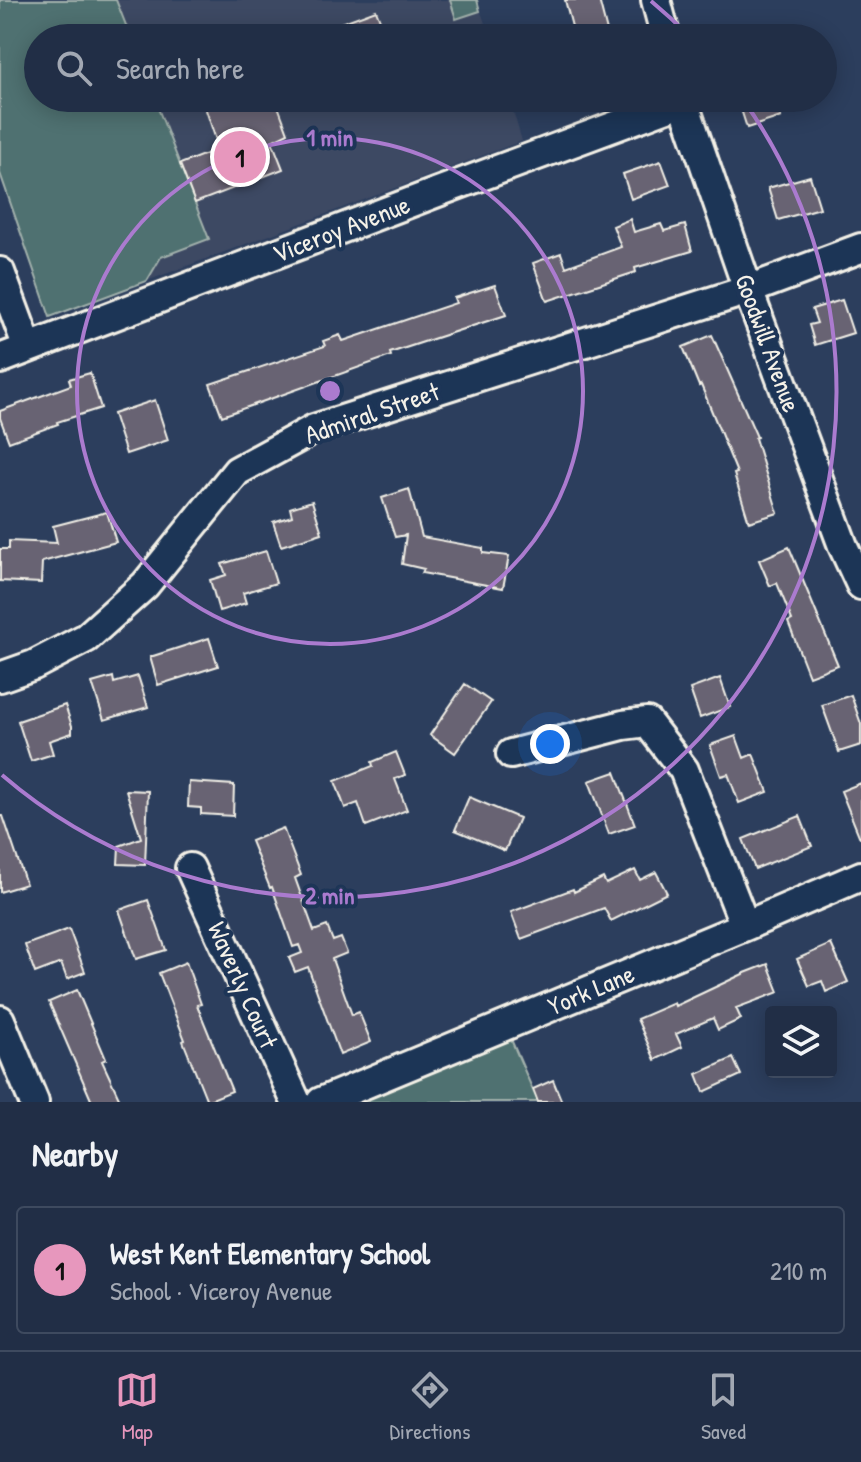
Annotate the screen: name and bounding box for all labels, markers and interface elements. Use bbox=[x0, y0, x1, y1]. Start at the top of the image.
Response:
search box bbox=[24, 24, 837, 112]
icon: search bbox=[52, 46, 96, 90]
text: Search here bbox=[116, 48, 244, 88]
text: 1 min bbox=[307, 121, 354, 153]
pin: 1 bbox=[214, 127, 266, 187]
street label: Viceroy Avenue bbox=[267, 186, 414, 271]
street label: Goodwill Avenue bbox=[727, 269, 810, 417]
street label: Admiral Street bbox=[300, 373, 445, 452]
centre of rings bbox=[316, 377, 344, 405]
your location bbox=[530, 724, 570, 764]
text: 2 min bbox=[305, 879, 355, 911]
street label: Waverly Court bbox=[200, 916, 287, 1055]
street label: York Lane bbox=[542, 956, 639, 1023]
map controls bbox=[765, 1006, 837, 1078]
button: layers bbox=[765, 1006, 837, 1078]
text: Nearby bbox=[32, 1131, 118, 1177]
text: West Kent Elementary School bbox=[110, 1233, 430, 1273]
text: 1 bbox=[55, 1253, 65, 1288]
text: 210 m bbox=[770, 1253, 827, 1288]
text: School · Viceroy Avenue bbox=[110, 1273, 332, 1308]
tab: Map bbox=[115, 1368, 159, 1446]
tab: Directions bbox=[390, 1368, 471, 1446]
tab: Saved bbox=[701, 1368, 746, 1446]

